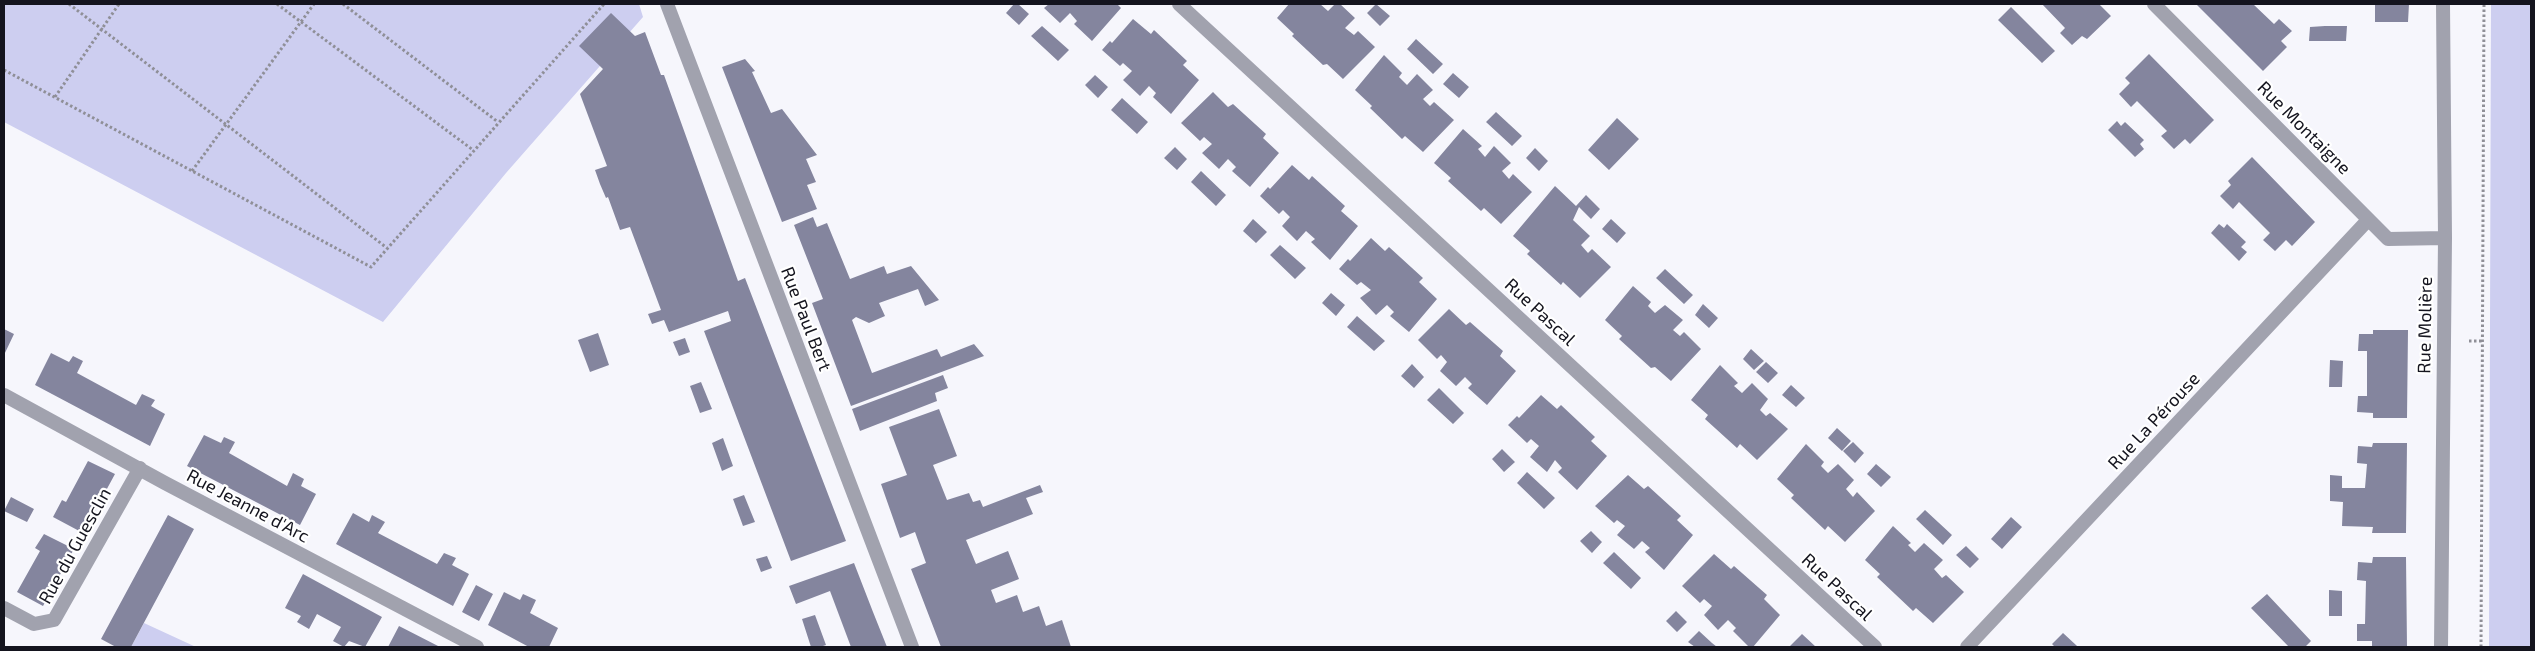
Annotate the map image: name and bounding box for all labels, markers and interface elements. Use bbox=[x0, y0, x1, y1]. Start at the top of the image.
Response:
street label: Rue Montaigne bbox=[2253, 77, 2355, 179]
street label: Rue Paul Bert bbox=[776, 264, 836, 374]
street label: Rue Pascal bbox=[1500, 274, 1580, 350]
street label: Rue Molière bbox=[2413, 276, 2437, 374]
street label: Rue La Pérouse bbox=[2104, 368, 2204, 474]
street label: Rue Jeanne d'Arc bbox=[183, 465, 313, 547]
street label: Rue du Guesclin bbox=[34, 484, 116, 608]
street label: Rue Pascal bbox=[1797, 549, 1877, 625]

